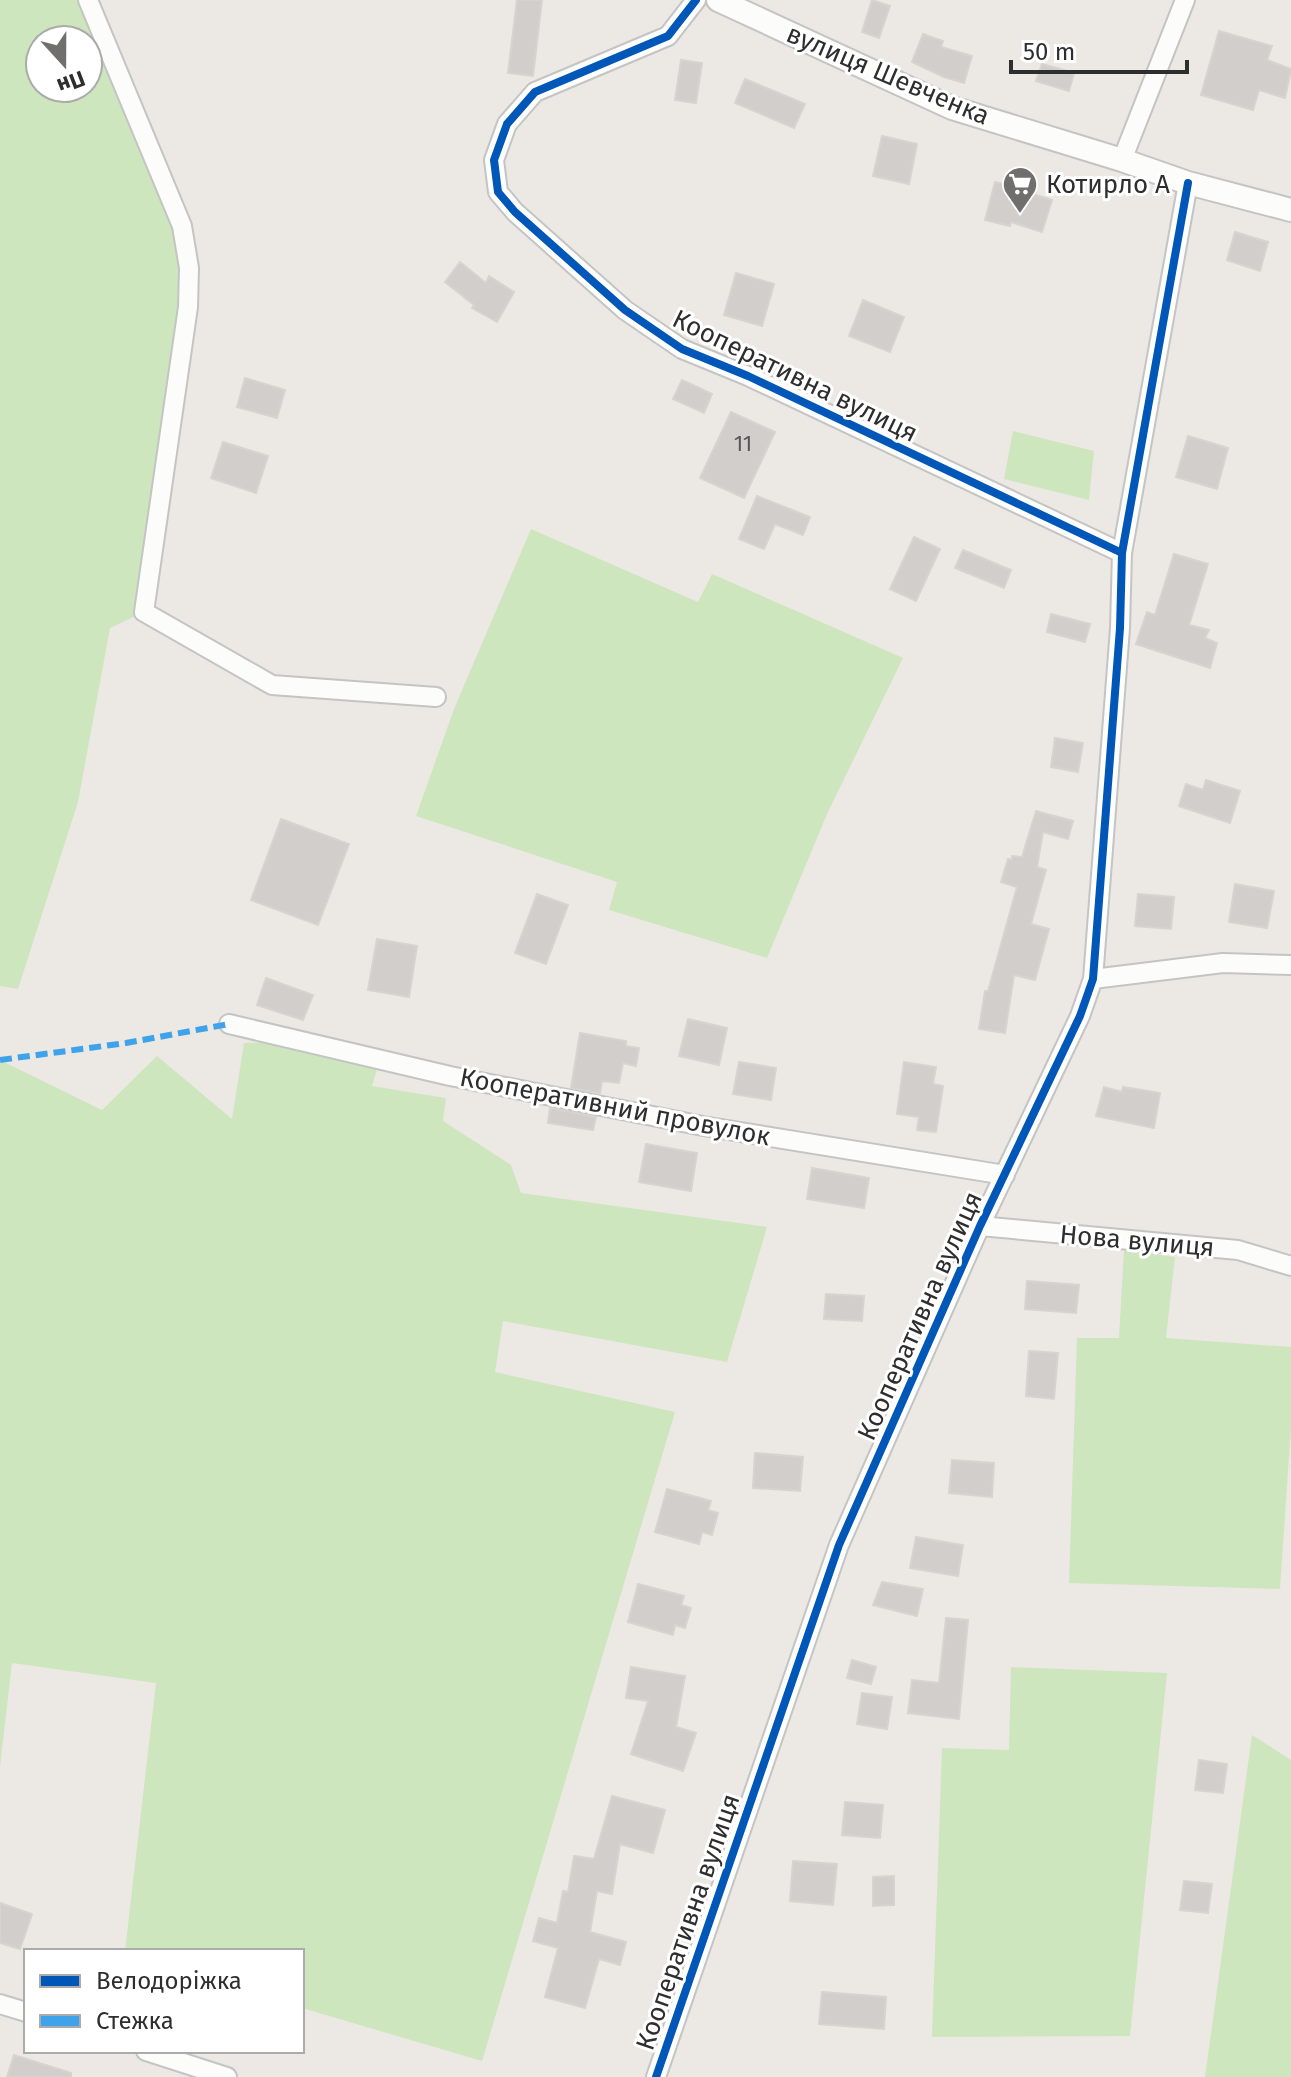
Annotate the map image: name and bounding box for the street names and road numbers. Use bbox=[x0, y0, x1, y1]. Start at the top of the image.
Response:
street label: вулиця Шевченка bbox=[782, 18, 994, 132]
street label: Кооперативна вулиця bbox=[667, 303, 923, 449]
street label: Кооперативний провулок bbox=[457, 1062, 773, 1152]
street label: Кооперативна вулиця bbox=[851, 1187, 989, 1445]
street label: Нова вулиця bbox=[1058, 1219, 1216, 1263]
street label: Кооперативна вулиця bbox=[630, 1790, 746, 2054]

